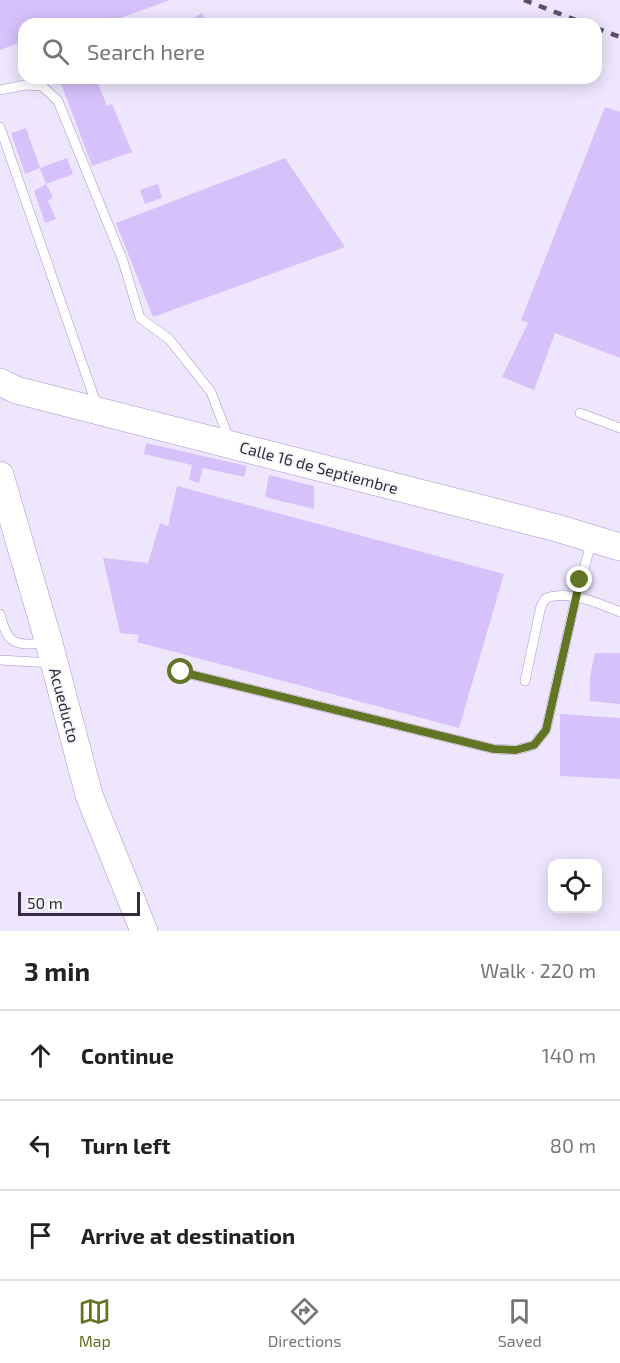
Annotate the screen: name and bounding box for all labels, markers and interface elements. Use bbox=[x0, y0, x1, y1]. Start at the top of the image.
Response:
search box bbox=[18, 18, 602, 84]
icon: search bbox=[39, 35, 72, 68]
text: Search here bbox=[87, 38, 205, 64]
street label: Calle 16 de Septiembre bbox=[238, 437, 400, 497]
route end bbox=[566, 566, 592, 592]
route start bbox=[167, 658, 193, 684]
street label: Acueducto bbox=[46, 665, 84, 745]
map controls bbox=[548, 859, 602, 913]
button: locate bbox=[548, 859, 602, 913]
scale bar bbox=[18, 889, 140, 916]
text: 50 m bbox=[27, 893, 63, 912]
text: 3 min bbox=[24, 955, 90, 986]
text: Walk · 220 m bbox=[480, 958, 596, 982]
icon: ahead bbox=[24, 1039, 57, 1072]
text: Continue bbox=[81, 1042, 174, 1068]
text: 140 m bbox=[542, 1043, 596, 1067]
icon: left bbox=[24, 1129, 57, 1162]
text: Turn left bbox=[81, 1132, 170, 1158]
text: 80 m bbox=[550, 1133, 596, 1157]
icon: arrive bbox=[24, 1219, 57, 1252]
text: Arrive at destination bbox=[81, 1222, 295, 1248]
tab: Map bbox=[78, 1295, 111, 1350]
tab: Directions bbox=[268, 1295, 341, 1350]
tab: Saved bbox=[498, 1295, 542, 1350]

